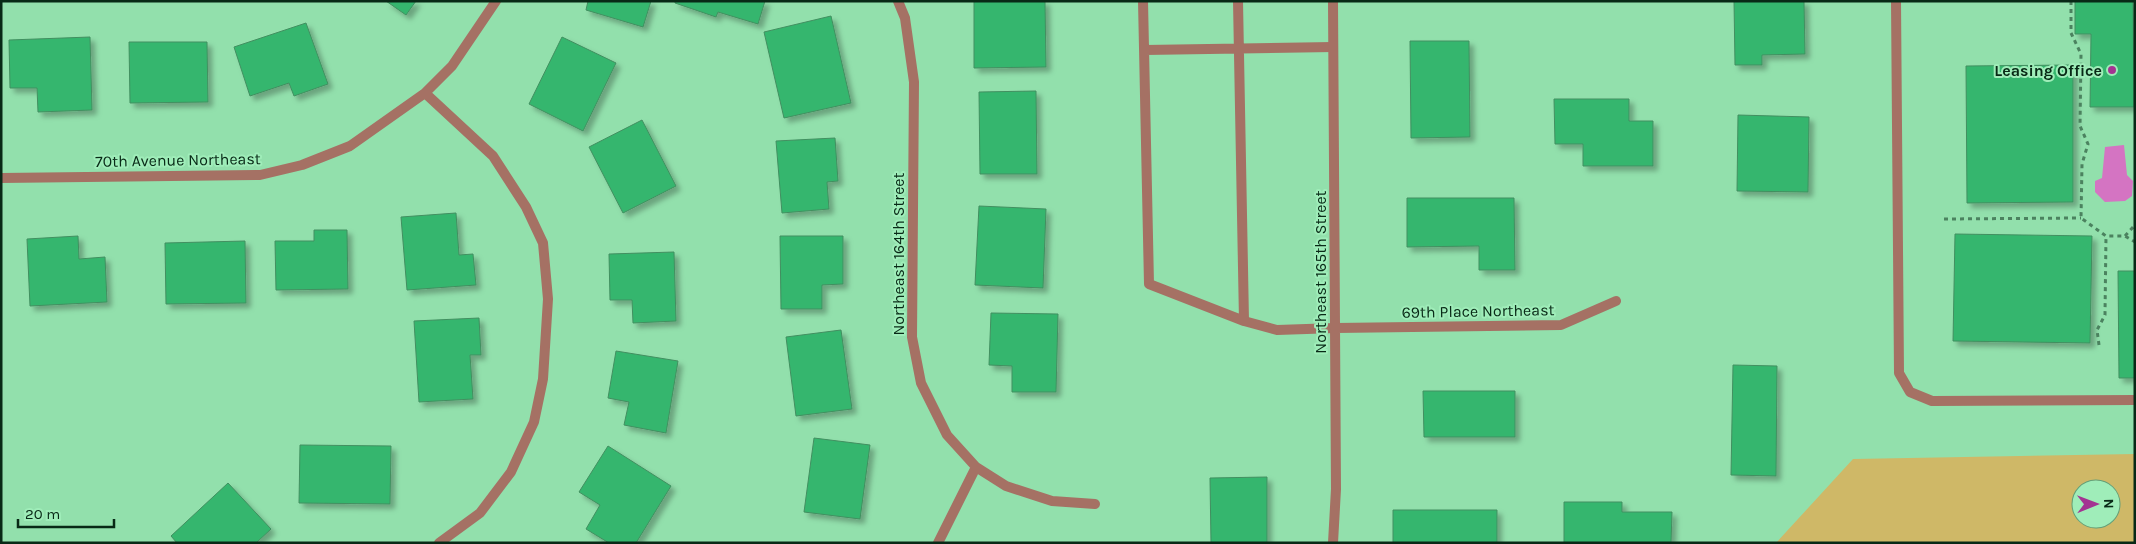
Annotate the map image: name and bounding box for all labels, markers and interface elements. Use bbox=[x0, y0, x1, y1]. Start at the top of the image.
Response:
place label: Leasing Office bbox=[1994, 61, 2102, 80]
marker: Leasing Office bbox=[2106, 64, 2118, 76]
street label: 70th Avenue Northeast bbox=[95, 149, 261, 171]
street label: Northeast 164th Street bbox=[889, 172, 908, 336]
street label: Northeast 165th Street bbox=[1311, 190, 1330, 354]
street label: 69th Place Northeast bbox=[1401, 300, 1555, 322]
north arrow bbox=[2071, 479, 2121, 529]
scale bar bbox=[18, 496, 114, 528]
text: N bbox=[2100, 499, 2117, 509]
text: 20 m bbox=[25, 505, 60, 523]

